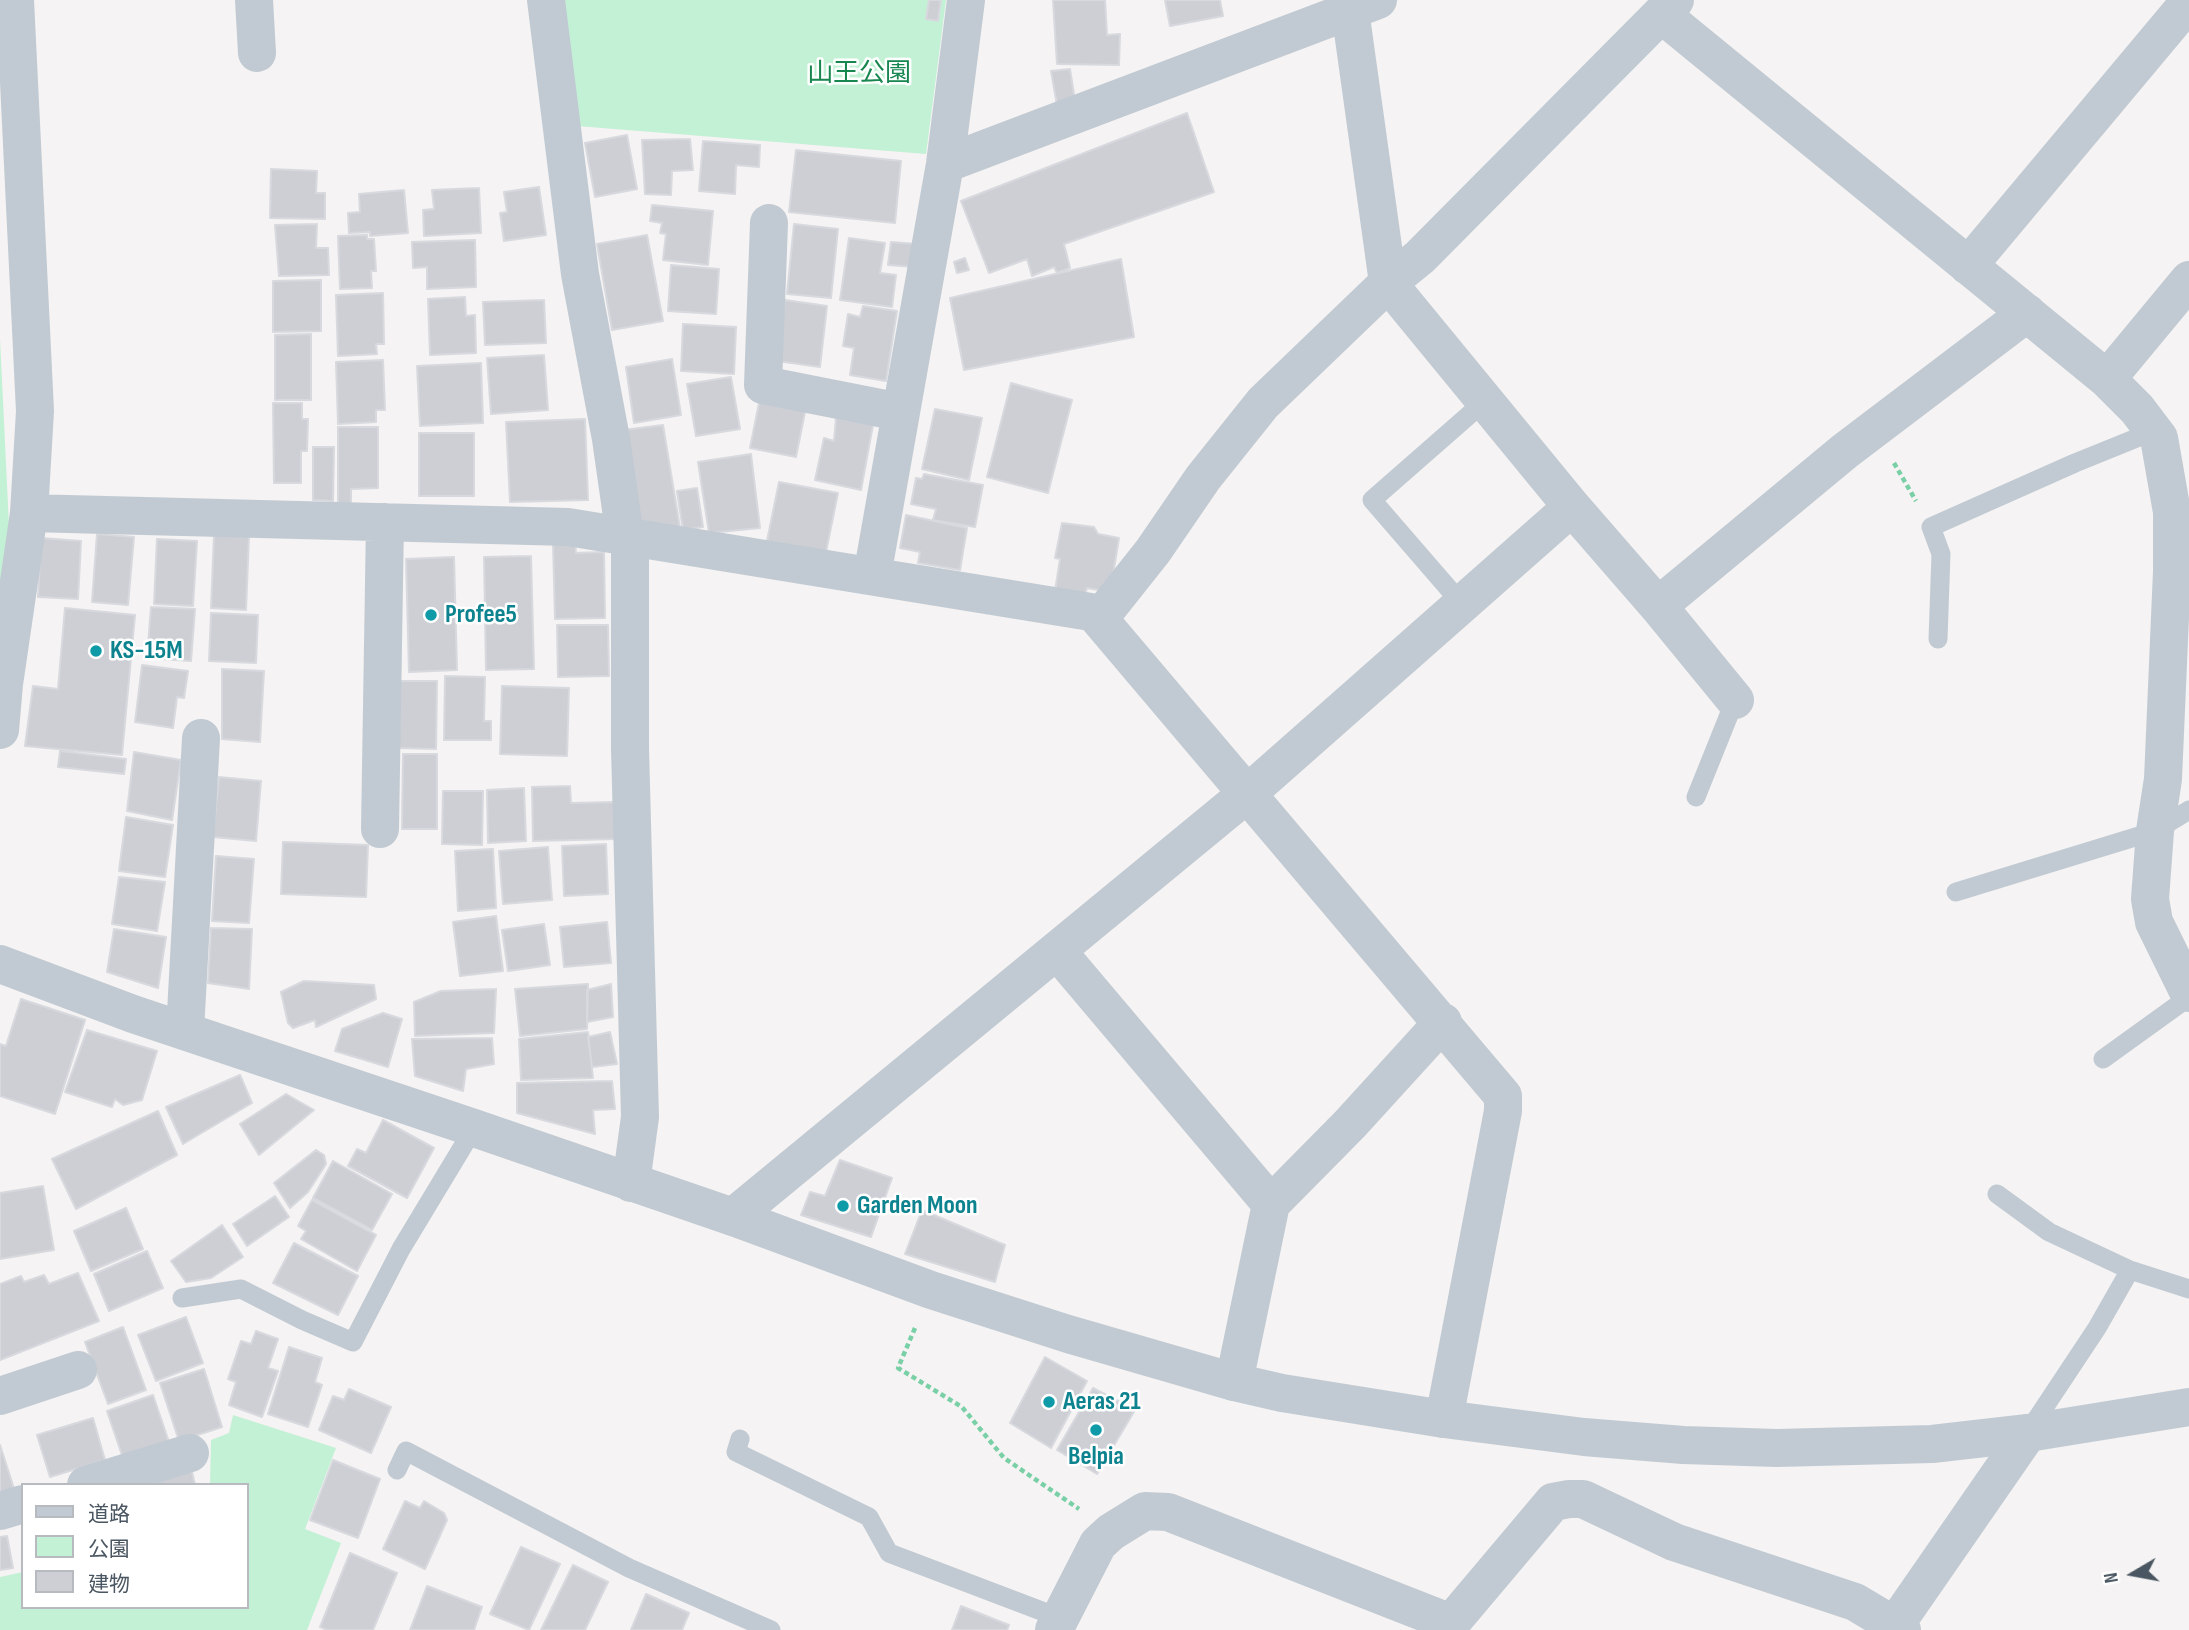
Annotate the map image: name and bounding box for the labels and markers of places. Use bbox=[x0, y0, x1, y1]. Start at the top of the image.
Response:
place label: Profee5 bbox=[445, 599, 517, 631]
marker: Profee5 bbox=[423, 607, 439, 623]
place label: KS-15M bbox=[110, 635, 183, 667]
marker: KS-15M bbox=[88, 643, 104, 659]
place label: Garden Moon bbox=[857, 1190, 978, 1222]
marker: Garden Moon bbox=[835, 1198, 851, 1214]
place label: Aeras 21 bbox=[1063, 1386, 1141, 1418]
marker: Aeras 21 bbox=[1041, 1394, 1057, 1410]
marker: Belpia bbox=[1088, 1422, 1104, 1438]
place label: Belpia bbox=[1068, 1441, 1124, 1473]

